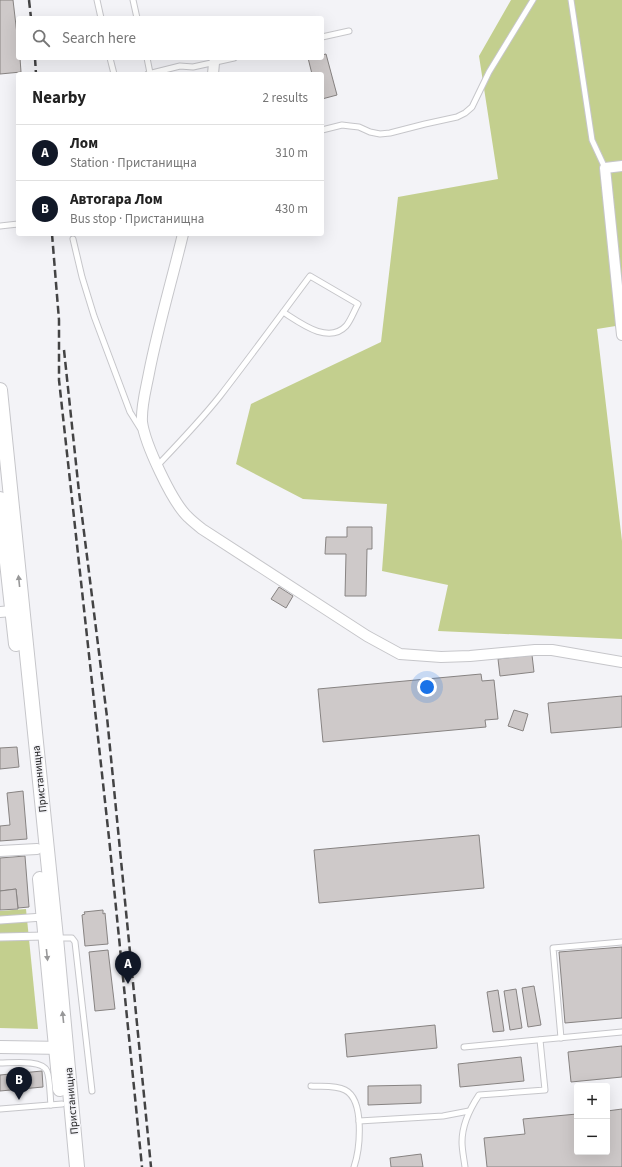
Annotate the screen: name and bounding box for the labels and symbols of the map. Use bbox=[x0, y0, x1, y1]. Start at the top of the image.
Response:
one-way arrow bbox=[16, 575, 22, 587]
your location bbox=[417, 677, 437, 697]
street label: Пристанищна bbox=[29, 745, 50, 813]
one-way arrow bbox=[44, 949, 50, 962]
pin: A bbox=[115, 951, 141, 984]
one-way arrow bbox=[60, 1011, 67, 1023]
pin: B bbox=[6, 1067, 32, 1100]
street label: Пристанищна bbox=[61, 1067, 82, 1135]

